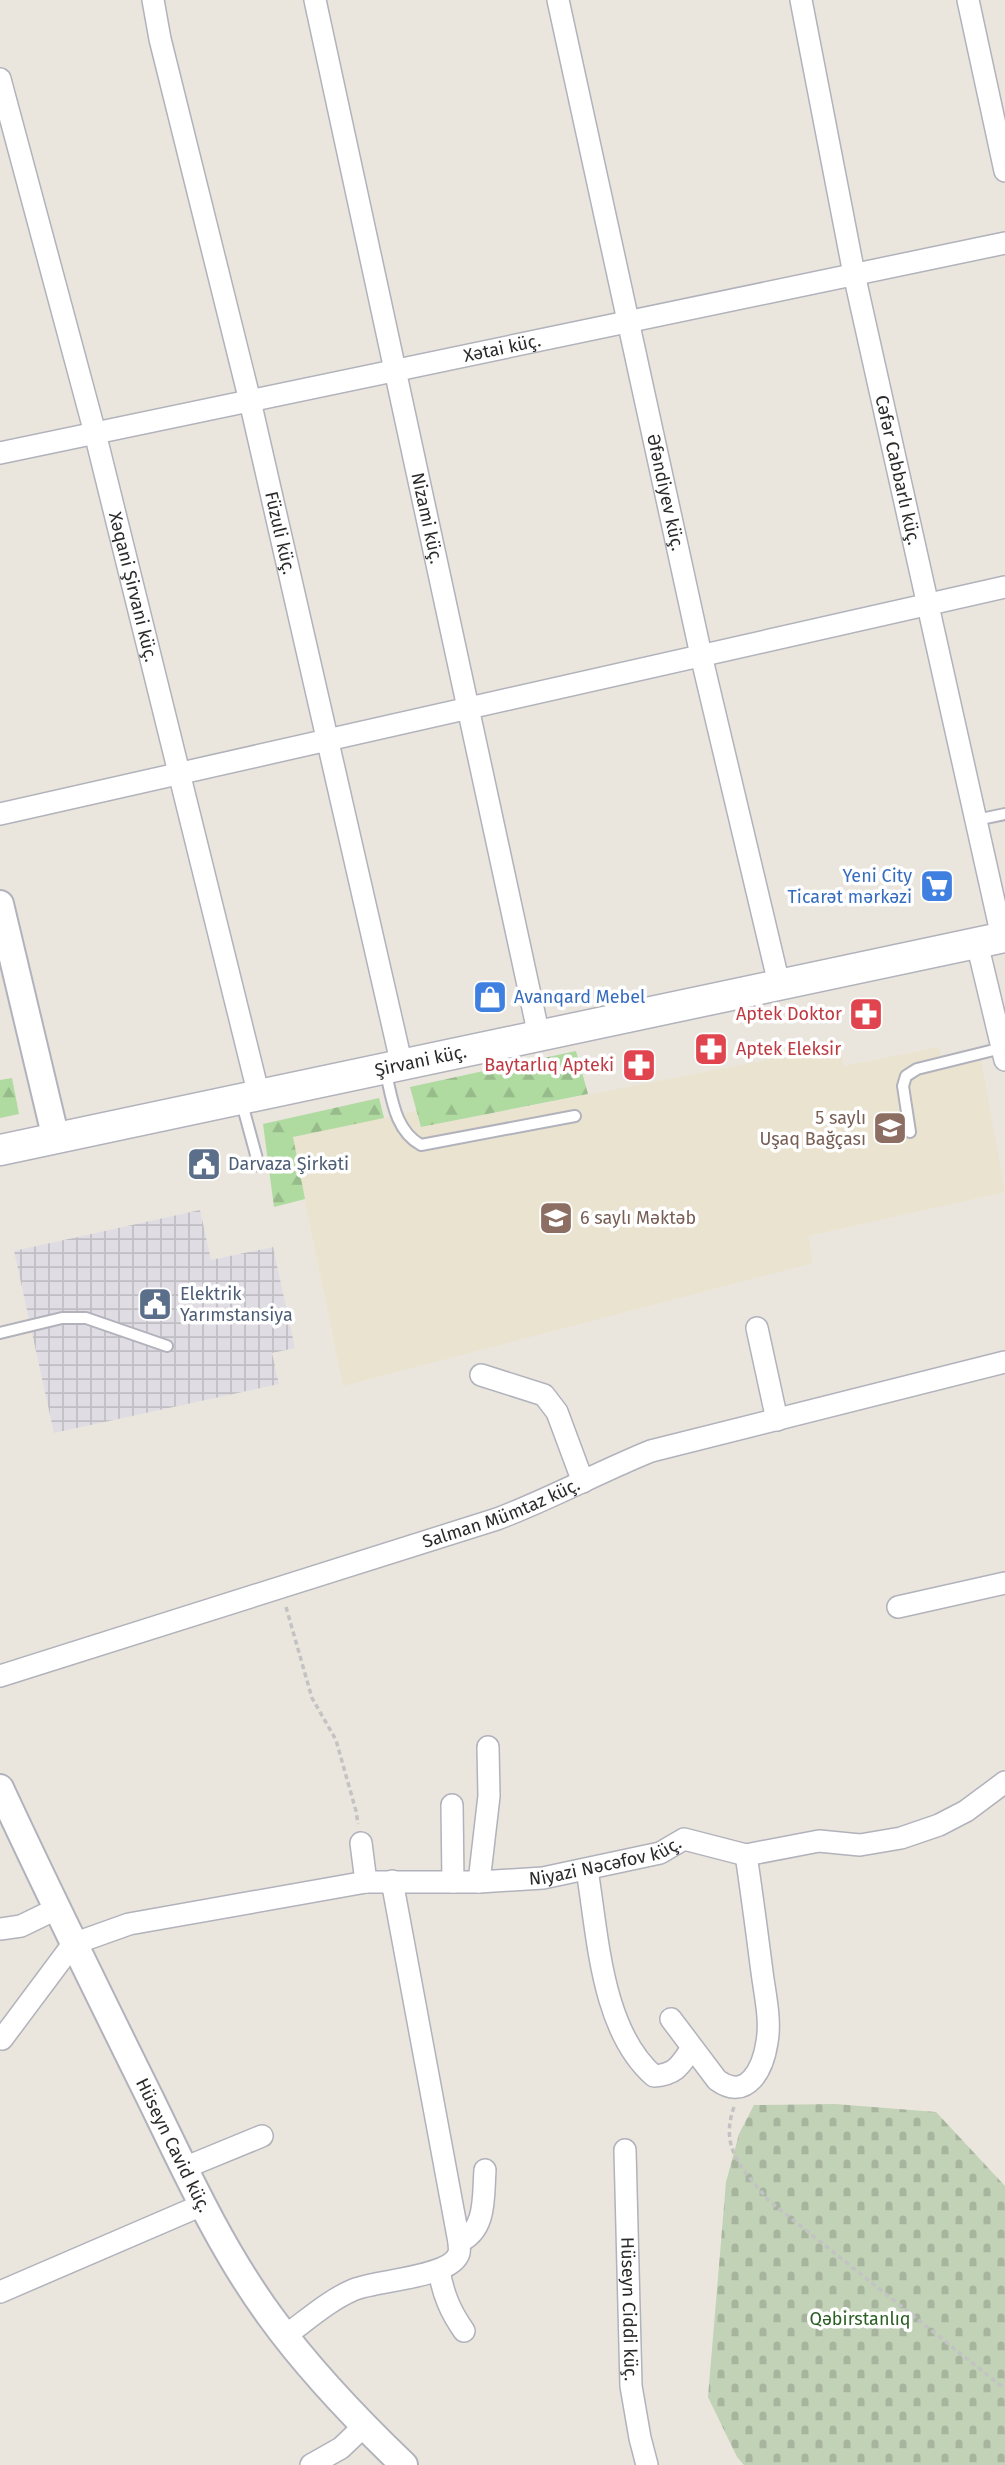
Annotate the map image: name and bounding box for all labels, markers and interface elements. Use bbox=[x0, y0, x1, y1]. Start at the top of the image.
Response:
street label: Xətai küç. bbox=[462, 329, 543, 367]
street label: Cəfər Cabbarlı küç. bbox=[870, 393, 925, 547]
street label: Əfəndiyev küç. bbox=[642, 432, 689, 553]
street label: Nizami küç. bbox=[406, 470, 448, 566]
street label: Füzuli küç. bbox=[260, 489, 300, 577]
street label: Xəqani Şirvani küç. bbox=[104, 510, 162, 664]
place label: Yeni City Ticarət mərkəzi bbox=[788, 865, 912, 908]
supermarket icon: Yeni City Ticarət mərkəzi bbox=[918, 867, 956, 905]
shop icon: Avanqard Mebel bbox=[471, 978, 509, 1016]
place label: Avanqard Mebel bbox=[514, 986, 645, 1008]
pharmacy icon: Aptek Doktor bbox=[847, 995, 885, 1033]
place label: Aptek Doktor bbox=[736, 1003, 842, 1025]
pharmacy icon: Aptek Eleksir bbox=[692, 1030, 730, 1068]
place label: Aptek Eleksir bbox=[736, 1038, 841, 1060]
street label: Şirvani küç. bbox=[373, 1040, 469, 1081]
pharmacy icon: Baytarlıq Apteki bbox=[620, 1046, 658, 1084]
place label: Baytarlıq Apteki bbox=[484, 1054, 614, 1076]
place label: 5 saylı Uşaq Bağçası bbox=[759, 1107, 866, 1150]
school or university icon: 5 saylı Uşaq Bağçası bbox=[871, 1109, 909, 1147]
public building icon: Darvaza Şirkəti bbox=[185, 1145, 223, 1183]
place label: Darvaza Şirkəti bbox=[228, 1153, 349, 1175]
school or university icon: 6 saylı Məktəb bbox=[537, 1199, 575, 1237]
place label: 6 saylı Məktəb bbox=[580, 1207, 696, 1229]
place label: Elektrik Yarımstansiya bbox=[180, 1283, 293, 1326]
public building icon: Elektrik Yarımstansiya bbox=[136, 1285, 174, 1323]
street label: Salman Mümtaz küç. bbox=[420, 1473, 583, 1553]
street label: Niyazi Nəcəfov küç. bbox=[528, 1832, 685, 1890]
street label: Hüseyn Cavid küç. bbox=[131, 2075, 216, 2216]
street label: Hüseyn Ciddi küç. bbox=[616, 2237, 642, 2381]
park label: Qəbirstanlıq bbox=[809, 2308, 911, 2330]

